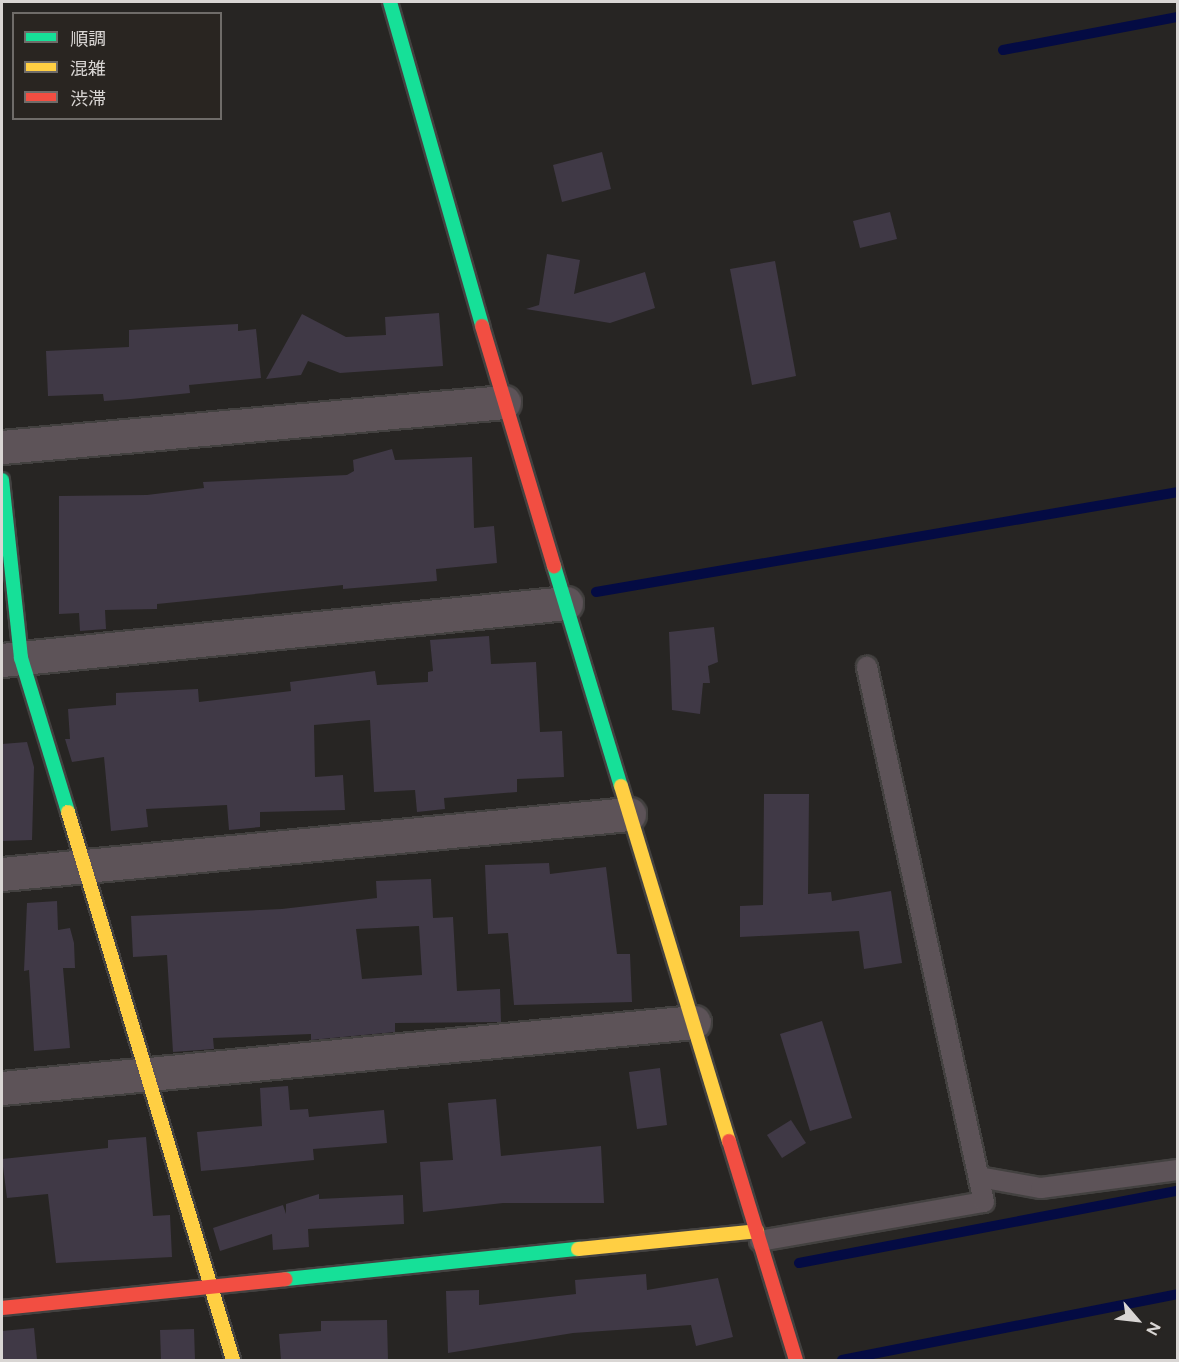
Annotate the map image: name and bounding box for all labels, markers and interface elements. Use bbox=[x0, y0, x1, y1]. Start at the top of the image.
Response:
legend bbox=[12, 12, 222, 120]
text: 順調 bbox=[70, 28, 106, 50]
text: 混雑 bbox=[70, 58, 106, 80]
text: 渋滞 bbox=[70, 88, 106, 110]
north arrow bbox=[1107, 1290, 1167, 1350]
text: N bbox=[1142, 1319, 1165, 1339]

